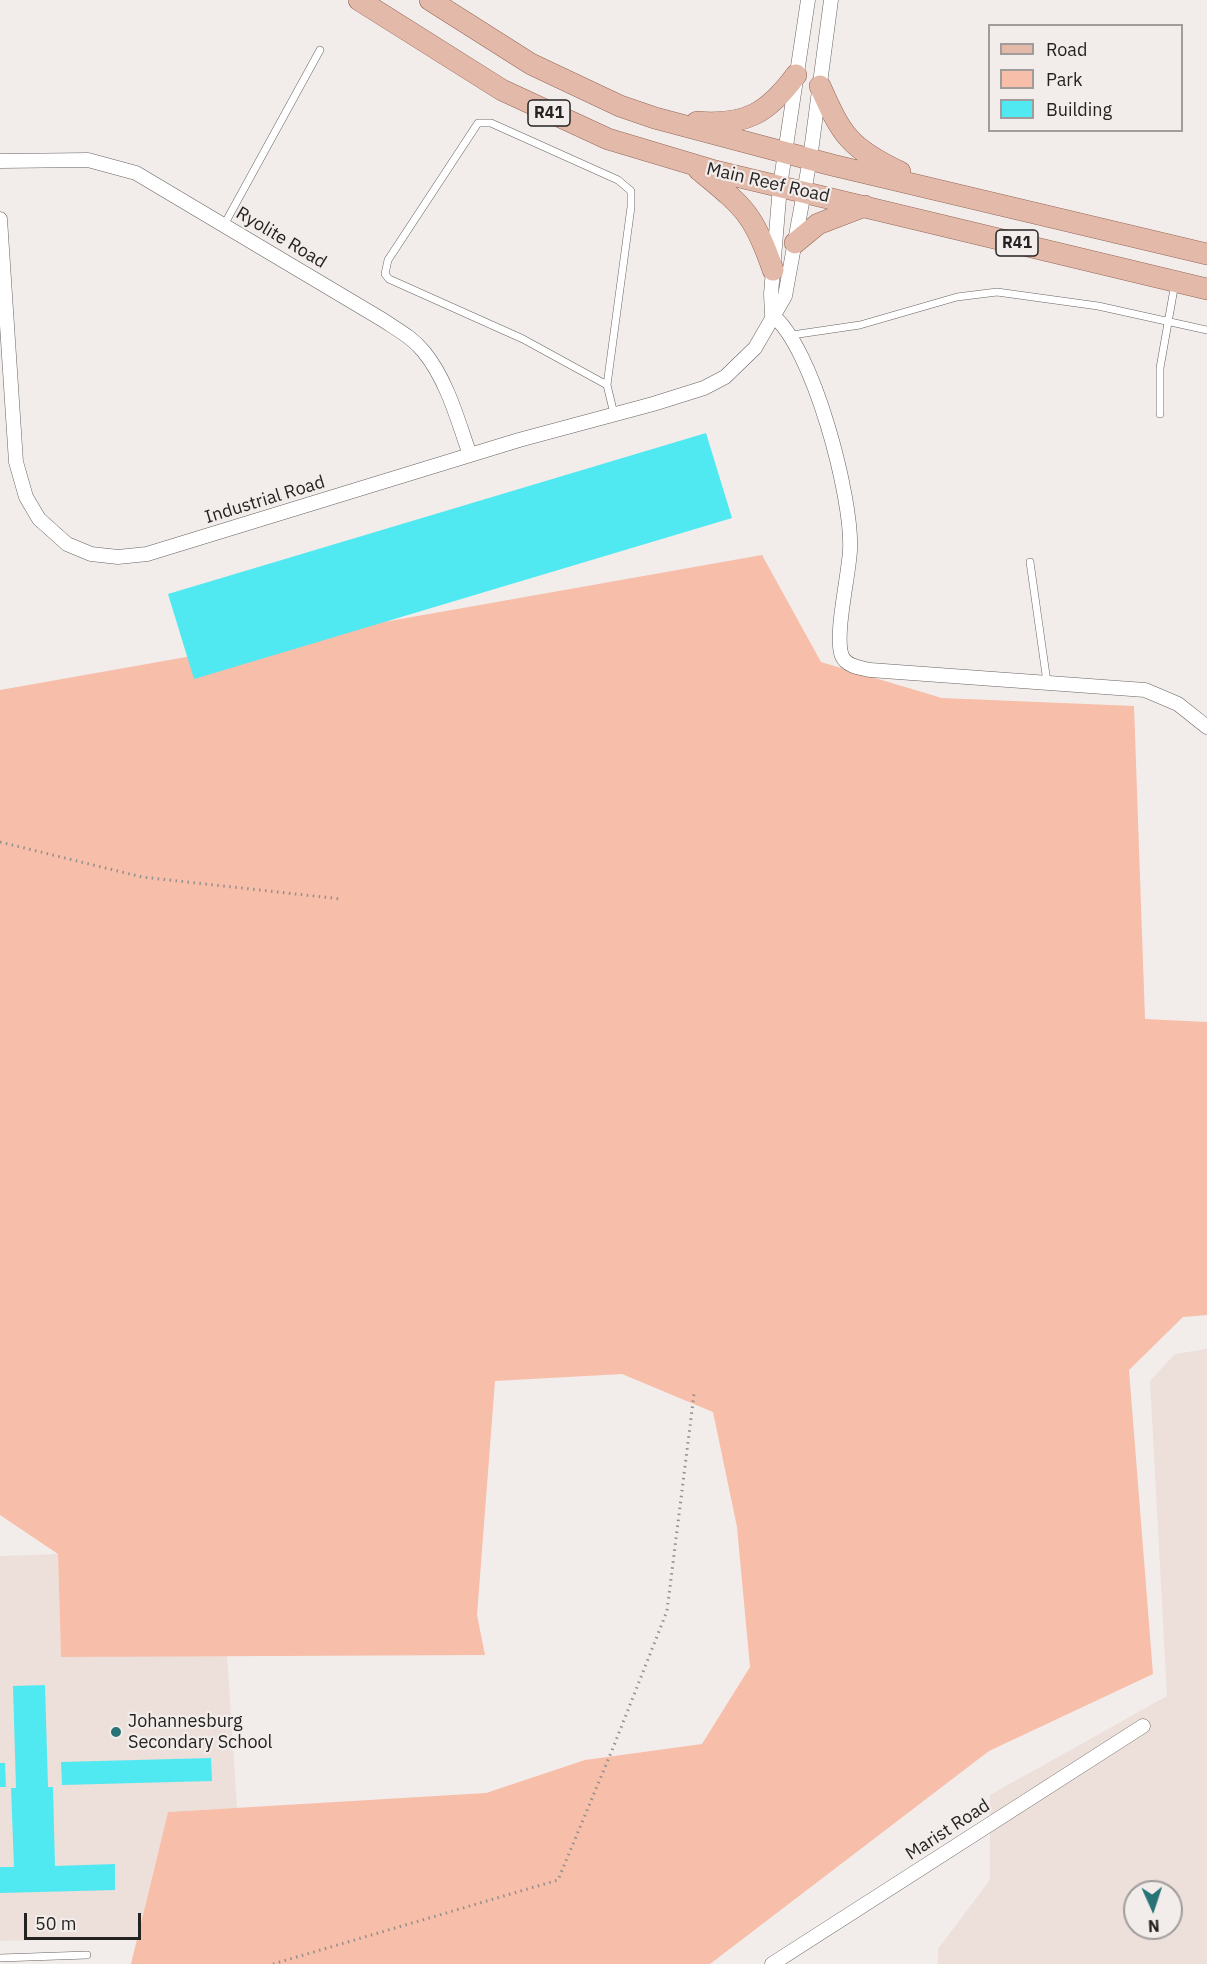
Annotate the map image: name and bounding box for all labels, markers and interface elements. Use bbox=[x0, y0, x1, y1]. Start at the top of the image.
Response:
legend bbox=[988, 24, 1183, 132]
text: Road bbox=[1046, 38, 1087, 61]
text: Park bbox=[1046, 68, 1082, 91]
text: Building bbox=[1046, 98, 1112, 121]
road number: R41 bbox=[528, 100, 570, 126]
street label: Main Reef Road bbox=[704, 158, 832, 208]
street label: Ryolite Road bbox=[232, 203, 330, 273]
road number: R41 bbox=[996, 230, 1038, 256]
street label: Industrial Road bbox=[202, 472, 328, 528]
place label: Johannesburg Secondary School bbox=[128, 1711, 272, 1754]
marker: Johannesburg Secondary School bbox=[109, 1725, 123, 1739]
street label: Marist Road bbox=[902, 1795, 994, 1865]
north arrow bbox=[1123, 1880, 1183, 1940]
scale bar bbox=[27, 1901, 144, 1939]
text: 50 m bbox=[35, 1912, 77, 1935]
text: N bbox=[1148, 1916, 1160, 1936]

